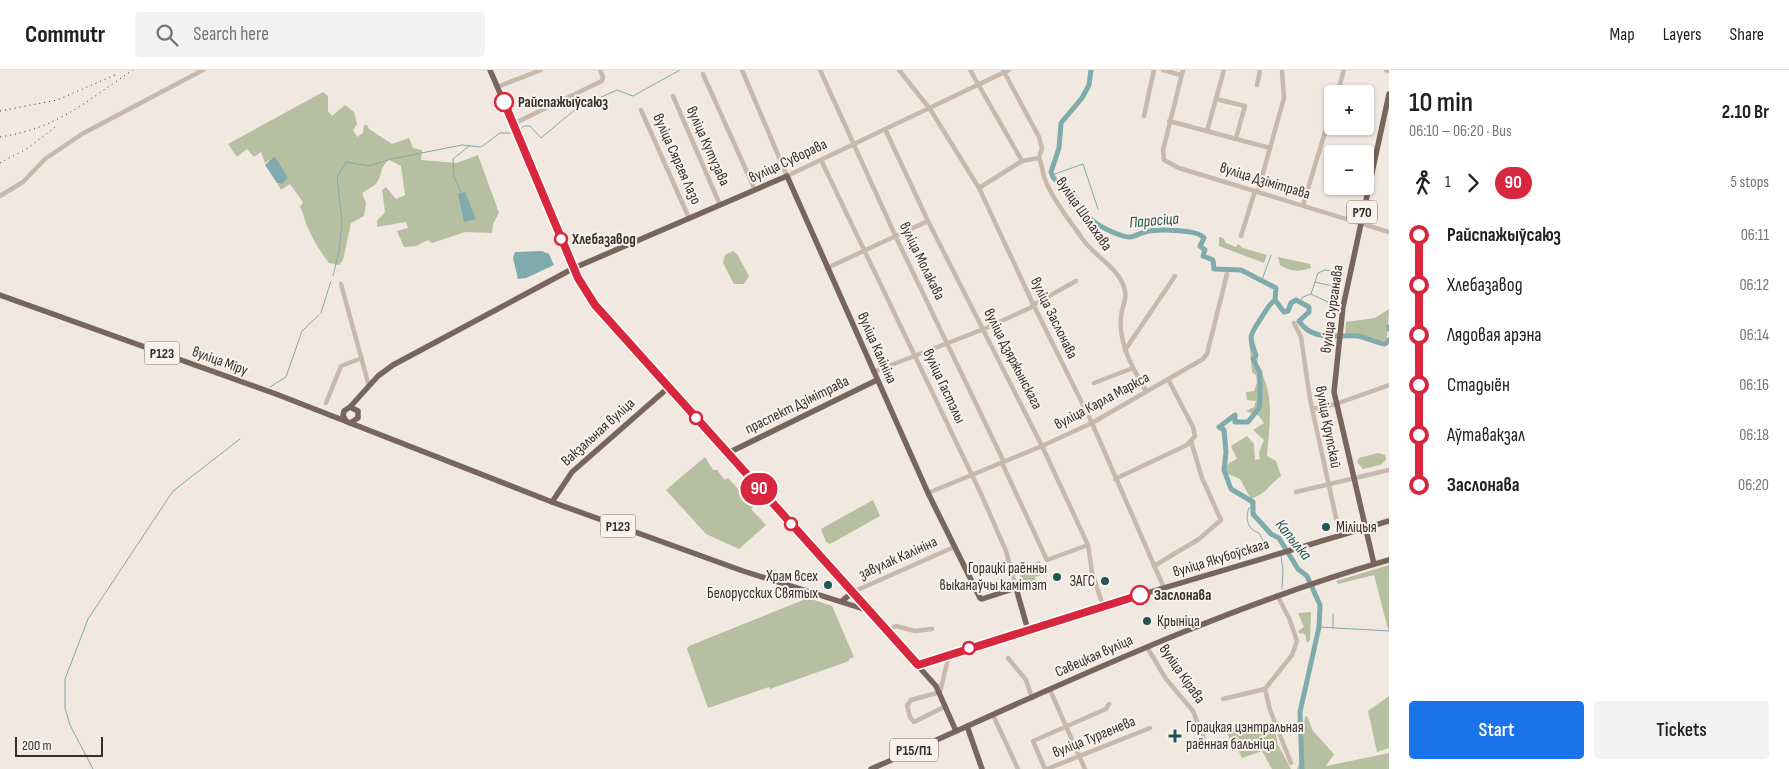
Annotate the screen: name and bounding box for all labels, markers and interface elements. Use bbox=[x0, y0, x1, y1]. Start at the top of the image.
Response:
search box bbox=[135, 12, 485, 57]
text: Commutr bbox=[25, 20, 105, 49]
icon: search bbox=[153, 21, 181, 49]
text: Search here bbox=[193, 23, 269, 46]
text: Map bbox=[1610, 24, 1635, 45]
text: Layers bbox=[1663, 24, 1702, 45]
text: Share bbox=[1730, 24, 1764, 45]
map controls bbox=[1324, 85, 1374, 195]
button: + bbox=[1324, 85, 1374, 135]
text: 10 min bbox=[1409, 86, 1473, 119]
marker: Райспажыўсаюз bbox=[494, 92, 514, 112]
place label: Райспажыўсаюз bbox=[518, 93, 608, 112]
text: 2.10 Br bbox=[1722, 101, 1769, 124]
street label: вуліца Кутузава bbox=[682, 103, 734, 189]
street label: вуліца Сяргея Лазо bbox=[648, 111, 706, 207]
text: 06:10 – 06:20 · Bus bbox=[1409, 122, 1512, 141]
street label: вуліца Суворава bbox=[746, 135, 830, 187]
button: − bbox=[1324, 145, 1374, 195]
street label: вуліца Дзімітрава bbox=[1217, 158, 1313, 204]
icon: walk bbox=[1409, 169, 1437, 197]
icon: forward bbox=[1459, 169, 1487, 197]
text: 90 bbox=[1505, 172, 1522, 193]
text: 1 bbox=[1445, 173, 1451, 192]
text: 5 stops bbox=[1731, 173, 1769, 192]
street label: вуліца Шолахава bbox=[1052, 174, 1116, 255]
road number: Р70 bbox=[1347, 200, 1377, 224]
water label: Парасіца bbox=[1128, 209, 1180, 233]
street label: вуліца Молакава bbox=[895, 219, 949, 303]
text: Райспажыўсаюз bbox=[1447, 224, 1561, 247]
text: 06:11 bbox=[1741, 226, 1769, 245]
place label: Хлебазавод bbox=[571, 230, 636, 249]
marker: Хлебазавод bbox=[554, 232, 568, 246]
street label: вуліца Сурганава bbox=[1316, 263, 1348, 354]
street label: вуліца Заслонава bbox=[1026, 274, 1082, 362]
text: Хлебазавод bbox=[1447, 274, 1523, 297]
text: 06:12 bbox=[1739, 276, 1769, 295]
street label: вуліца Дзяржынскага bbox=[979, 305, 1047, 413]
street label: вуліца Калініна bbox=[853, 309, 901, 387]
text: Лядовая арэна bbox=[1447, 324, 1542, 347]
text: 06:14 bbox=[1740, 326, 1769, 345]
road number: Р123 bbox=[144, 342, 180, 364]
street label: вуліца Міру bbox=[189, 342, 251, 380]
street label: вуліца Гастэлы bbox=[919, 346, 969, 426]
street label: вуліца Карла Маркса bbox=[1051, 368, 1153, 434]
street label: праспект Дзімітрава bbox=[742, 371, 852, 438]
text: Стадыён bbox=[1447, 374, 1510, 397]
text: 06:16 bbox=[1739, 376, 1769, 395]
street label: вуліца Крупскай bbox=[1311, 384, 1345, 470]
street label: Вакзальная вуліца bbox=[557, 394, 639, 470]
unlabelled marker bbox=[689, 411, 703, 425]
text: Аўтавакзал bbox=[1447, 424, 1525, 447]
text: 06:18 bbox=[1739, 426, 1769, 445]
line badge: 90 bbox=[736, 473, 782, 505]
text: Заслонава bbox=[1447, 474, 1520, 497]
text: 06:20 bbox=[1738, 476, 1769, 495]
text: 90 bbox=[750, 478, 768, 499]
road number: Р123 bbox=[600, 514, 636, 538]
water label: Капылка bbox=[1271, 516, 1315, 565]
unlabelled marker bbox=[784, 517, 798, 531]
place label: Міліцыя bbox=[1336, 518, 1377, 537]
marker: Міліцыя bbox=[1320, 521, 1332, 533]
street label: завулак Калініна bbox=[856, 532, 940, 584]
street label: вуліца Якубоўскага bbox=[1171, 534, 1272, 582]
place label: Горацкі раённы выканаўчы камітэт bbox=[939, 559, 1047, 595]
place label: Храм всех Белорусских Святых bbox=[707, 567, 818, 603]
marker: Горацкі раённы выканаўчы камітэт bbox=[1051, 571, 1063, 583]
place label: ЗАГС bbox=[1070, 572, 1095, 591]
marker: ЗАГС bbox=[1099, 575, 1111, 587]
marker: Храм всех Белорусских Святых bbox=[822, 579, 834, 591]
marker: Заслонава bbox=[1130, 585, 1150, 605]
place label: Заслонава bbox=[1154, 586, 1211, 605]
place label: Крыніца bbox=[1157, 612, 1200, 631]
marker: Крыніца bbox=[1141, 615, 1153, 627]
street label: Савецкая вуліца bbox=[1052, 630, 1136, 682]
unlabelled marker bbox=[962, 641, 976, 655]
street label: вуліца Кірава bbox=[1155, 641, 1209, 707]
button: Start bbox=[1409, 701, 1584, 759]
button: Tickets bbox=[1594, 701, 1769, 759]
street label: вуліца Тургенева bbox=[1050, 712, 1138, 762]
place label: Горацкая цэнтральная раённая бальніца bbox=[1186, 718, 1304, 754]
marker: Горацкая цэнтральная раённая бальніца bbox=[1168, 729, 1182, 743]
scale bar bbox=[15, 734, 102, 757]
text: 200 m bbox=[22, 737, 51, 754]
road number: Р15/П1 bbox=[890, 738, 938, 762]

